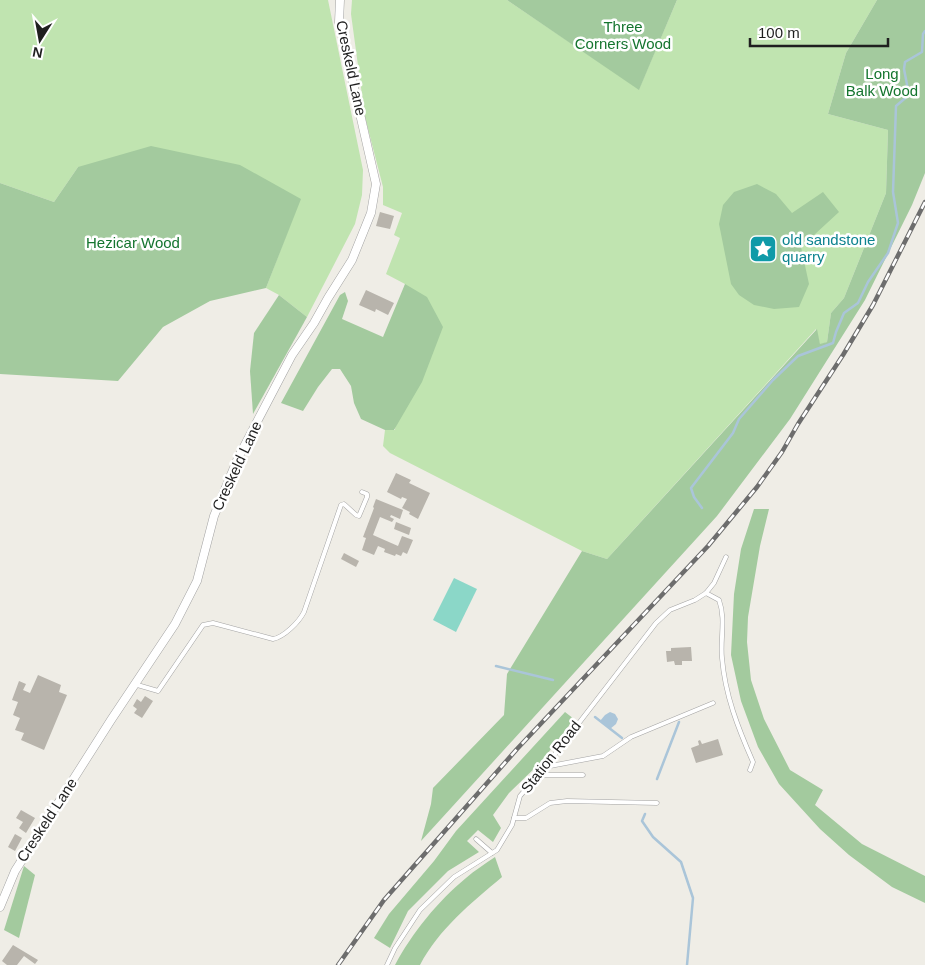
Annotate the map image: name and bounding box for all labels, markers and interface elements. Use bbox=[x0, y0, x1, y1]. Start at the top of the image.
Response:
north arrow bbox=[15, 15, 65, 65]
scale bar bbox=[750, 15, 888, 47]
park label: Three Corners Wood bbox=[575, 18, 671, 52]
street label: Creskeld Lane bbox=[333, 19, 370, 117]
text: 100 m bbox=[758, 24, 800, 41]
text: N bbox=[31, 44, 44, 62]
park label: Long Balk Wood bbox=[846, 65, 918, 99]
place label: old sandstone quarry bbox=[782, 231, 875, 265]
park label: Hezicar Wood bbox=[86, 234, 180, 251]
place icon: old sandstone quarry bbox=[748, 234, 778, 264]
street label: Creskeld Lane bbox=[208, 418, 265, 513]
street label: Station Road bbox=[517, 717, 584, 796]
street label: Creskeld Lane bbox=[13, 775, 80, 865]

